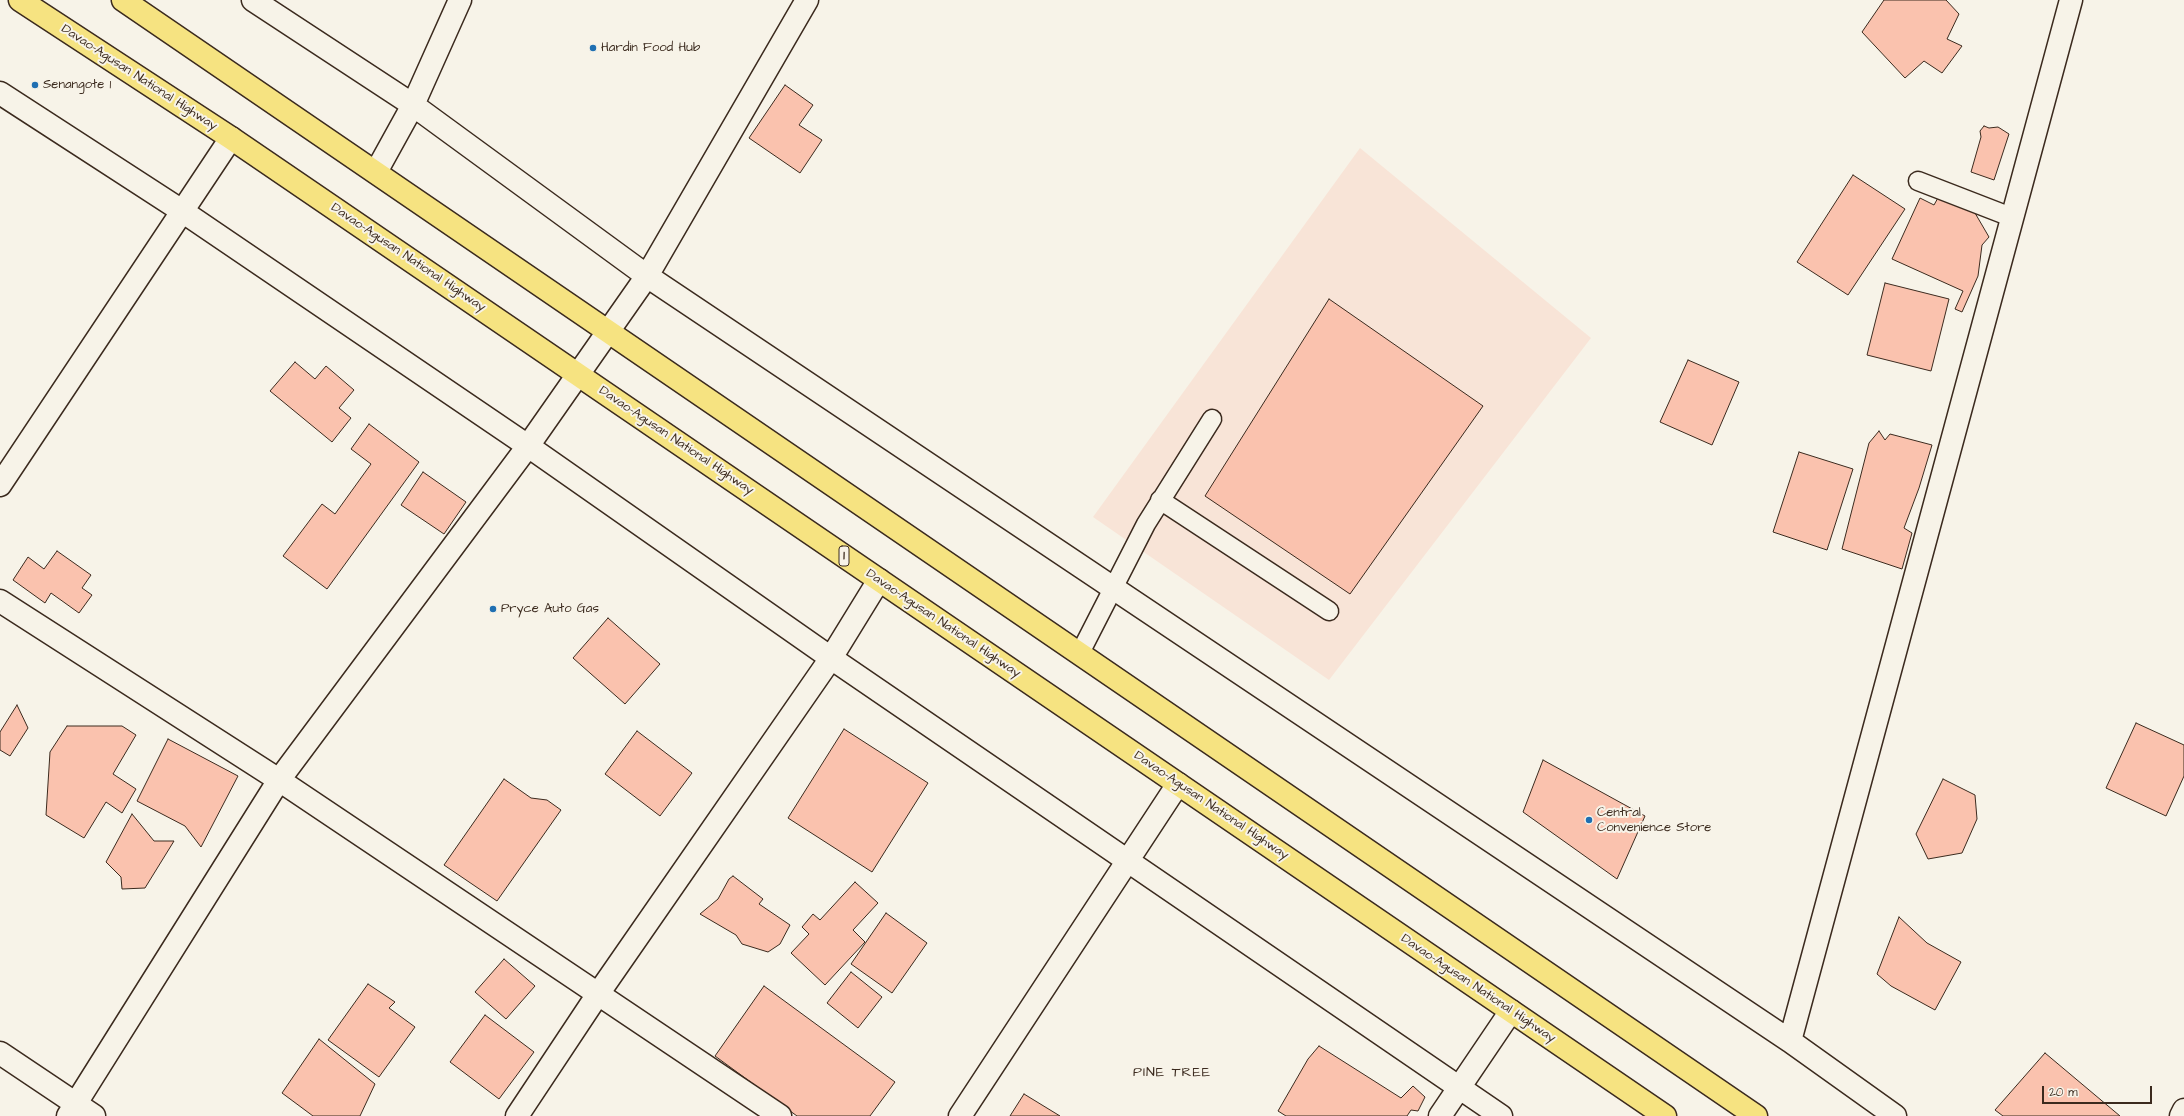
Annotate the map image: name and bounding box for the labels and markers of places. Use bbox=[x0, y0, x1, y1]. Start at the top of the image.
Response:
place label: Hardin Food Hub bbox=[601, 40, 700, 56]
marker: Hardin Food Hub bbox=[588, 43, 598, 53]
place label: Senangote 1 bbox=[43, 77, 111, 93]
marker: Senangote 1 bbox=[30, 80, 40, 90]
place label: Pryce Auto Gas bbox=[501, 601, 599, 617]
marker: Pryce Auto Gas bbox=[488, 604, 498, 614]
place label: Central Convenience Store bbox=[1597, 805, 1711, 836]
marker: Central Convenience Store bbox=[1584, 815, 1594, 825]

